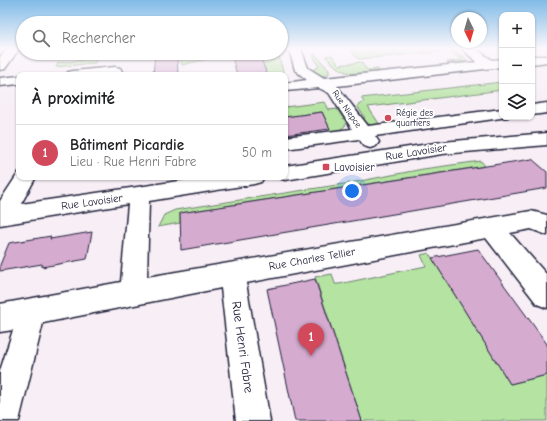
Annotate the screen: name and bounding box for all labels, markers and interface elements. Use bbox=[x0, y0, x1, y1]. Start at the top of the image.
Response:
north arrow bbox=[451, 12, 487, 48]
map controls bbox=[499, 12, 535, 120]
button: + bbox=[499, 12, 535, 48]
search box bbox=[16, 16, 288, 60]
icon: search bbox=[30, 27, 52, 49]
text: Rechercher bbox=[62, 29, 135, 47]
button: − bbox=[499, 48, 535, 84]
button: layers bbox=[499, 84, 535, 120]
street label: Rue Niepce bbox=[330, 88, 364, 130]
text: À proximité bbox=[32, 89, 115, 108]
place label: Régie des quartiers bbox=[396, 108, 433, 128]
marker: Régie des quartiers bbox=[383, 113, 393, 123]
text: Bâtiment Picardie bbox=[70, 136, 184, 154]
street label: Rue Lavoisier bbox=[384, 141, 448, 163]
text: 1 bbox=[42, 145, 48, 160]
text: 50 m bbox=[242, 145, 272, 160]
text: Lieu · Rue Henri Fabre bbox=[70, 154, 196, 169]
place label: Lavoisier bbox=[334, 161, 375, 174]
marker: Lavoisier bbox=[321, 162, 331, 172]
your location bbox=[342, 181, 362, 201]
street label: Rue Lavoisier bbox=[60, 191, 124, 213]
street label: Rue Charles Tellier bbox=[268, 245, 357, 273]
street label: Rue Henri Fabre bbox=[229, 300, 257, 394]
pin: 1 bbox=[298, 323, 324, 356]

